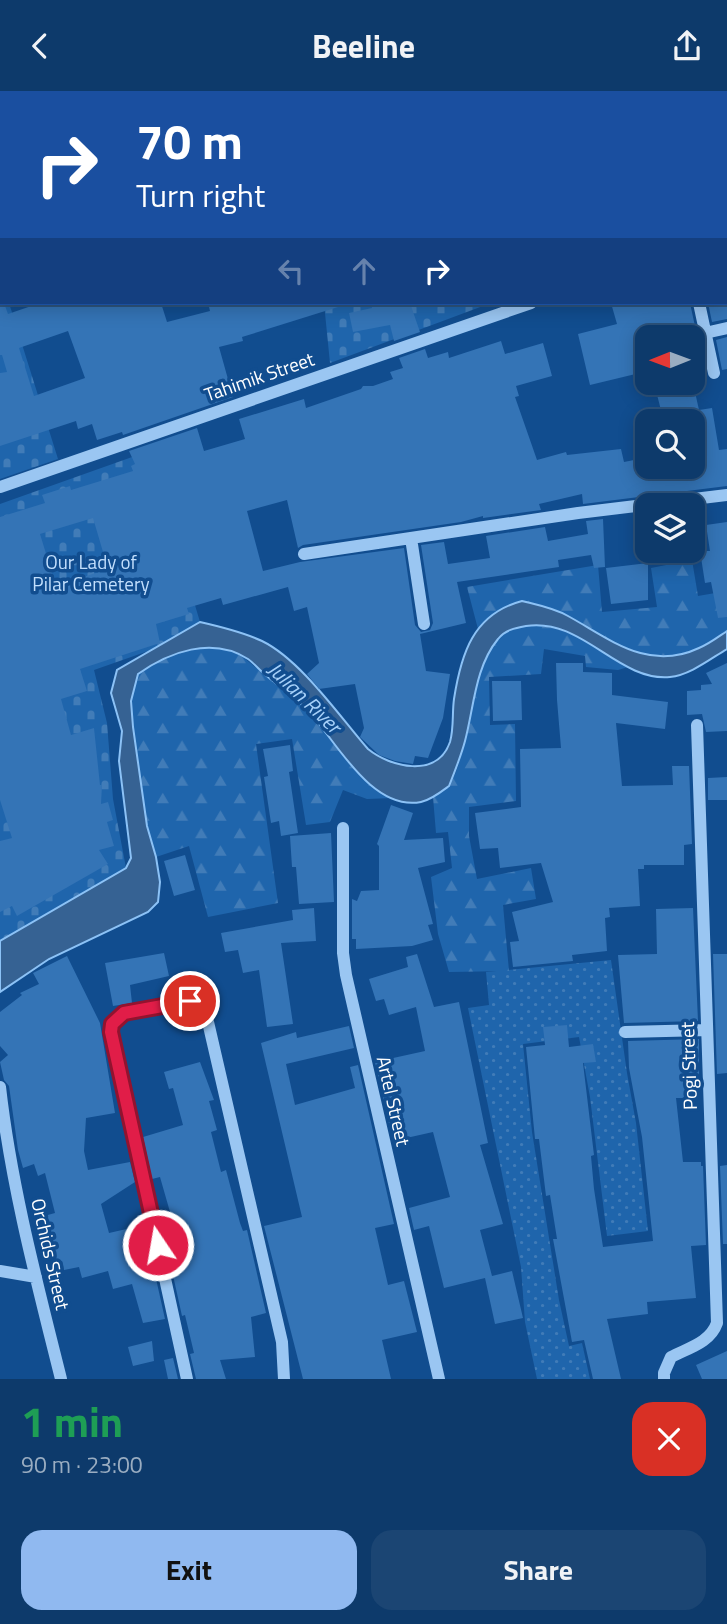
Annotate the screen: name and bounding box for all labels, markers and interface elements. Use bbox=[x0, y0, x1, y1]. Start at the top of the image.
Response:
text: Beeline bbox=[312, 22, 415, 70]
icon: back bbox=[21, 27, 59, 65]
icon: share bbox=[668, 27, 706, 65]
text: 70 m bbox=[136, 103, 243, 178]
icon: right bbox=[21, 119, 112, 210]
text: Turn right bbox=[136, 171, 265, 219]
icon: left bbox=[272, 252, 310, 290]
icon: ahead bbox=[345, 252, 383, 290]
icon: right bbox=[418, 252, 456, 290]
north arrow bbox=[635, 325, 705, 395]
map controls bbox=[635, 325, 705, 563]
street label: Tahimik Street bbox=[200, 344, 318, 408]
button: search bbox=[635, 409, 705, 479]
button: layers bbox=[635, 493, 705, 563]
park label: Our Lady of Pilar Cemetery bbox=[32, 547, 150, 598]
water label: Julian River bbox=[261, 653, 351, 742]
pin bbox=[160, 971, 220, 1031]
icon: arrive bbox=[171, 982, 209, 1020]
street label: Pogi Street bbox=[672, 1021, 704, 1111]
street label: Artel Street bbox=[370, 1053, 419, 1149]
street label: Orchids Street bbox=[24, 1195, 78, 1313]
position arrow bbox=[121, 1208, 195, 1282]
text: 1 min bbox=[21, 1389, 123, 1453]
button: close bbox=[632, 1402, 706, 1476]
text: 90 m · 23:00 bbox=[21, 1447, 143, 1482]
button: Exit bbox=[21, 1530, 357, 1610]
button: Share bbox=[371, 1530, 706, 1610]

